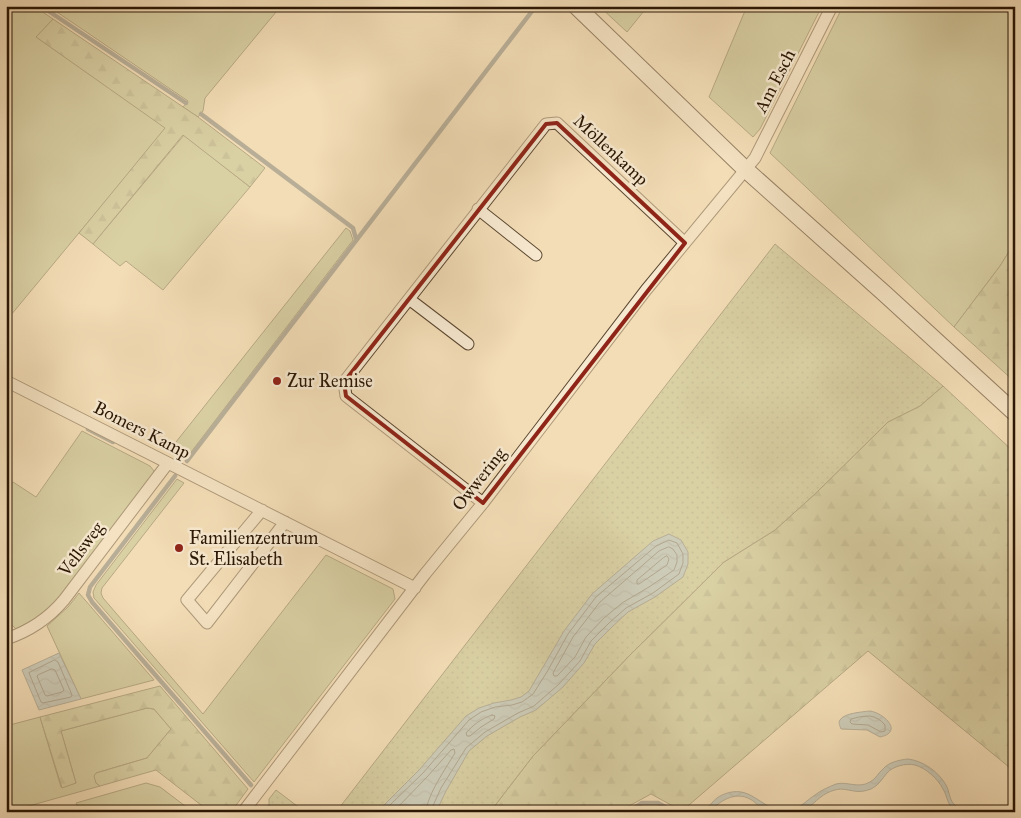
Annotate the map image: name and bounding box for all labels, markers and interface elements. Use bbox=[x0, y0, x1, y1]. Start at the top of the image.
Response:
street label: Am Esch bbox=[749, 46, 800, 117]
street label: Möllenkamp bbox=[569, 110, 653, 190]
place label: Zur Remise bbox=[287, 370, 373, 392]
marker: Zur Remise bbox=[271, 375, 283, 387]
street label: Bomers Kamp bbox=[90, 396, 194, 464]
street label: Owwering bbox=[447, 442, 512, 516]
street label: Vellsweg bbox=[53, 517, 110, 582]
place label: Familienzentrum St. Elisabeth bbox=[189, 527, 318, 570]
marker: Familienzentrum St. Elisabeth bbox=[173, 542, 185, 554]

